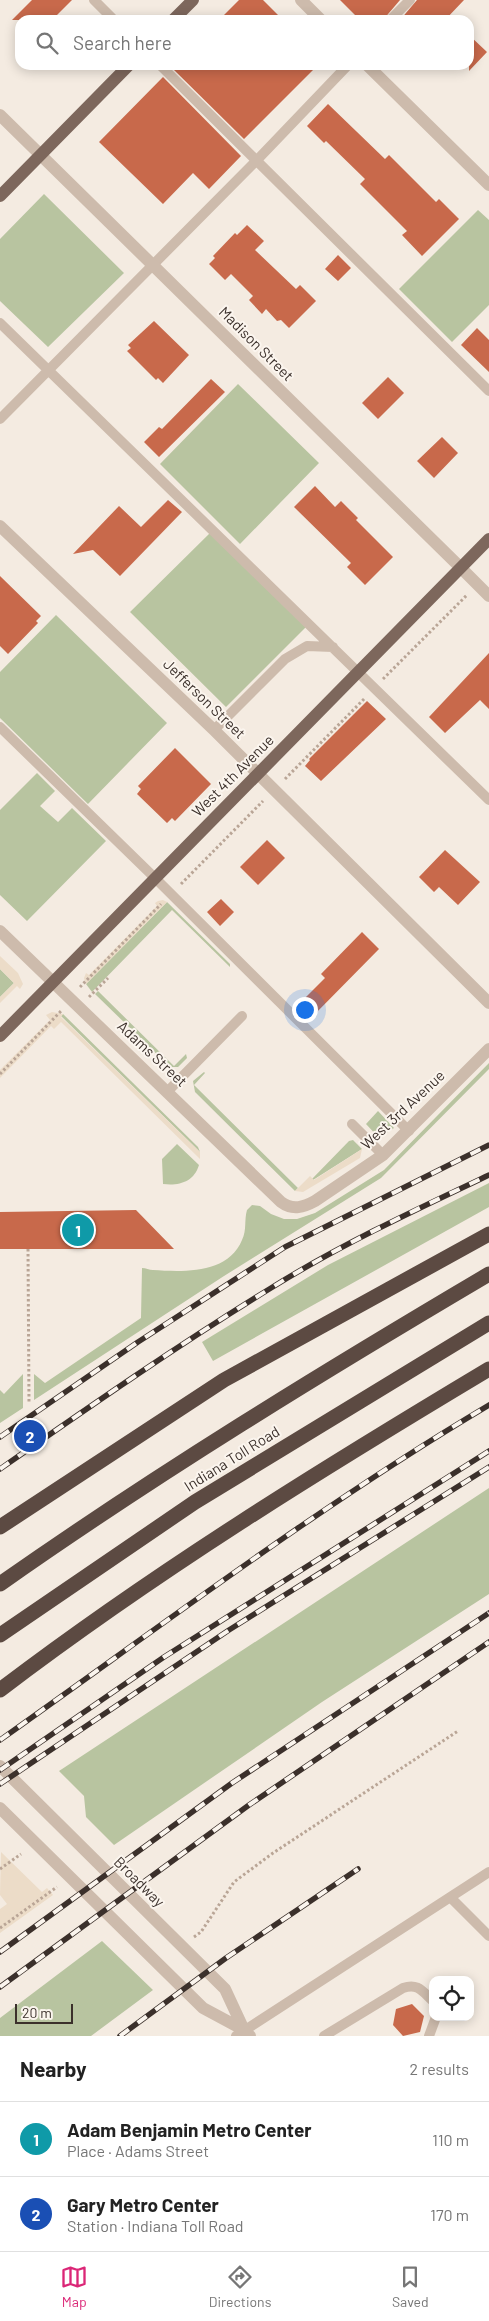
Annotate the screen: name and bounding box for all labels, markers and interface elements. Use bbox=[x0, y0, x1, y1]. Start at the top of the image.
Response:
search box bbox=[15, 15, 474, 70]
icon: search bbox=[33, 29, 61, 57]
text: Search here bbox=[73, 31, 172, 54]
street label: Madison Street bbox=[216, 302, 298, 384]
street label: Jefferson Street bbox=[160, 655, 250, 742]
street label: West 4th Avenue bbox=[188, 731, 277, 820]
your location bbox=[292, 997, 318, 1023]
street label: Adams Street bbox=[114, 1017, 191, 1090]
street label: West 3rd Avenue bbox=[357, 1066, 448, 1153]
pin: 1 bbox=[62, 1211, 94, 1249]
pin: 2 bbox=[14, 1417, 46, 1455]
street label: Indiana Toll Road bbox=[180, 1422, 282, 1495]
street label: Broadway bbox=[111, 1852, 169, 1910]
map controls bbox=[429, 1976, 474, 2021]
button: locate bbox=[429, 1976, 474, 2021]
scale bar bbox=[15, 2001, 72, 2024]
text: 20 m bbox=[22, 2004, 52, 2021]
text: Nearby bbox=[20, 2056, 86, 2081]
text: 2 results bbox=[410, 2059, 469, 2078]
text: Adam Benjamin Metro Center bbox=[67, 2118, 312, 2141]
text: 1 bbox=[33, 2130, 39, 2149]
text: 110 m bbox=[432, 2130, 469, 2149]
text: Place · Adams Street bbox=[67, 2141, 209, 2160]
text: Gary Metro Center bbox=[67, 2193, 219, 2216]
text: 2 bbox=[32, 2205, 40, 2224]
text: 170 m bbox=[430, 2205, 469, 2224]
text: Station · Indiana Toll Road bbox=[67, 2216, 244, 2235]
tab: Map bbox=[60, 2263, 88, 2310]
tab: Directions bbox=[209, 2263, 271, 2310]
tab: Saved bbox=[392, 2263, 429, 2310]

